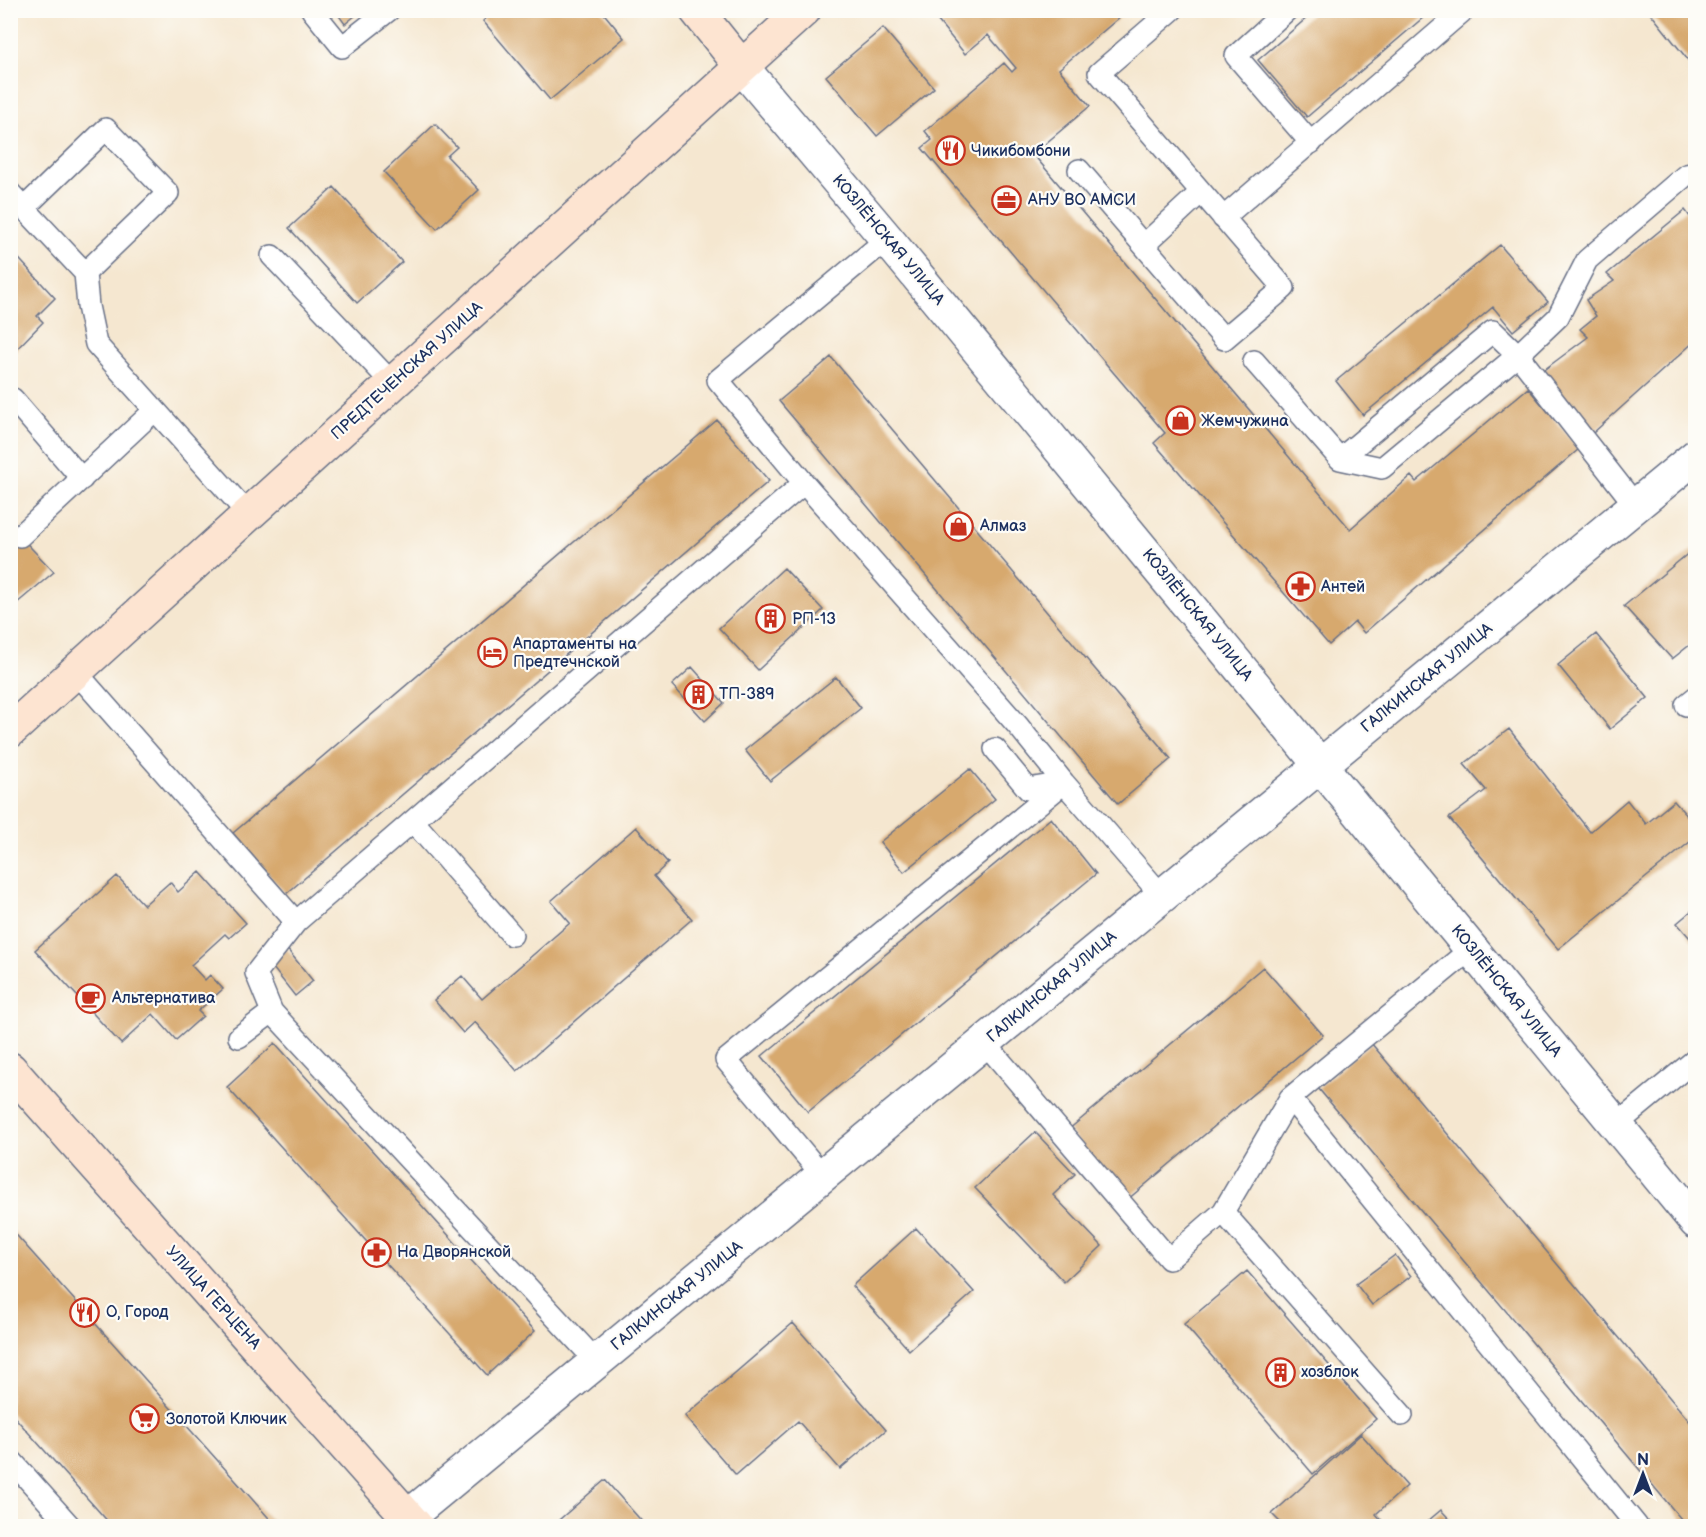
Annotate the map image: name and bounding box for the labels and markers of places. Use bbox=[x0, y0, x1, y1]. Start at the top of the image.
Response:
restaurant icon: Чикибомбони bbox=[934, 135, 966, 167]
place label: Чикибомбони bbox=[971, 142, 1071, 161]
office icon: АНУ ВО АМСИ bbox=[991, 184, 1023, 216]
place label: АНУ ВО АМСИ bbox=[1027, 191, 1136, 210]
shop icon: Жемчужина bbox=[1164, 405, 1196, 437]
place label: Жемчужина bbox=[1201, 412, 1289, 431]
shop icon: Алмаз bbox=[943, 510, 975, 542]
place label: Алмаз bbox=[979, 517, 1027, 536]
pharmacy icon: Антей bbox=[1284, 571, 1316, 603]
place label: Антей bbox=[1320, 578, 1365, 597]
building icon: РП-13 bbox=[755, 603, 787, 635]
place label: РП-13 bbox=[792, 610, 836, 629]
place label: Апартаменты на Предтечнской bbox=[512, 635, 638, 672]
hotel icon: Апартаменты на Предтечнской bbox=[476, 637, 508, 669]
building icon: ТП-389 bbox=[682, 678, 714, 710]
place label: ТП-389 bbox=[719, 685, 775, 704]
cafe icon: Альтернатива bbox=[75, 982, 107, 1014]
place label: Альтернатива bbox=[111, 989, 216, 1008]
pharmacy icon: На Дворянской bbox=[360, 1236, 392, 1268]
place label: На Дворянской bbox=[397, 1243, 511, 1262]
restaurant icon: О, Город bbox=[69, 1296, 101, 1328]
place label: О, Город bbox=[106, 1303, 169, 1322]
building icon: хозблок bbox=[1264, 1356, 1296, 1388]
place label: хозблок bbox=[1301, 1363, 1359, 1382]
supermarket icon: Золотой Ключик bbox=[129, 1403, 161, 1435]
place label: Золотой Ключик bbox=[166, 1410, 287, 1429]

